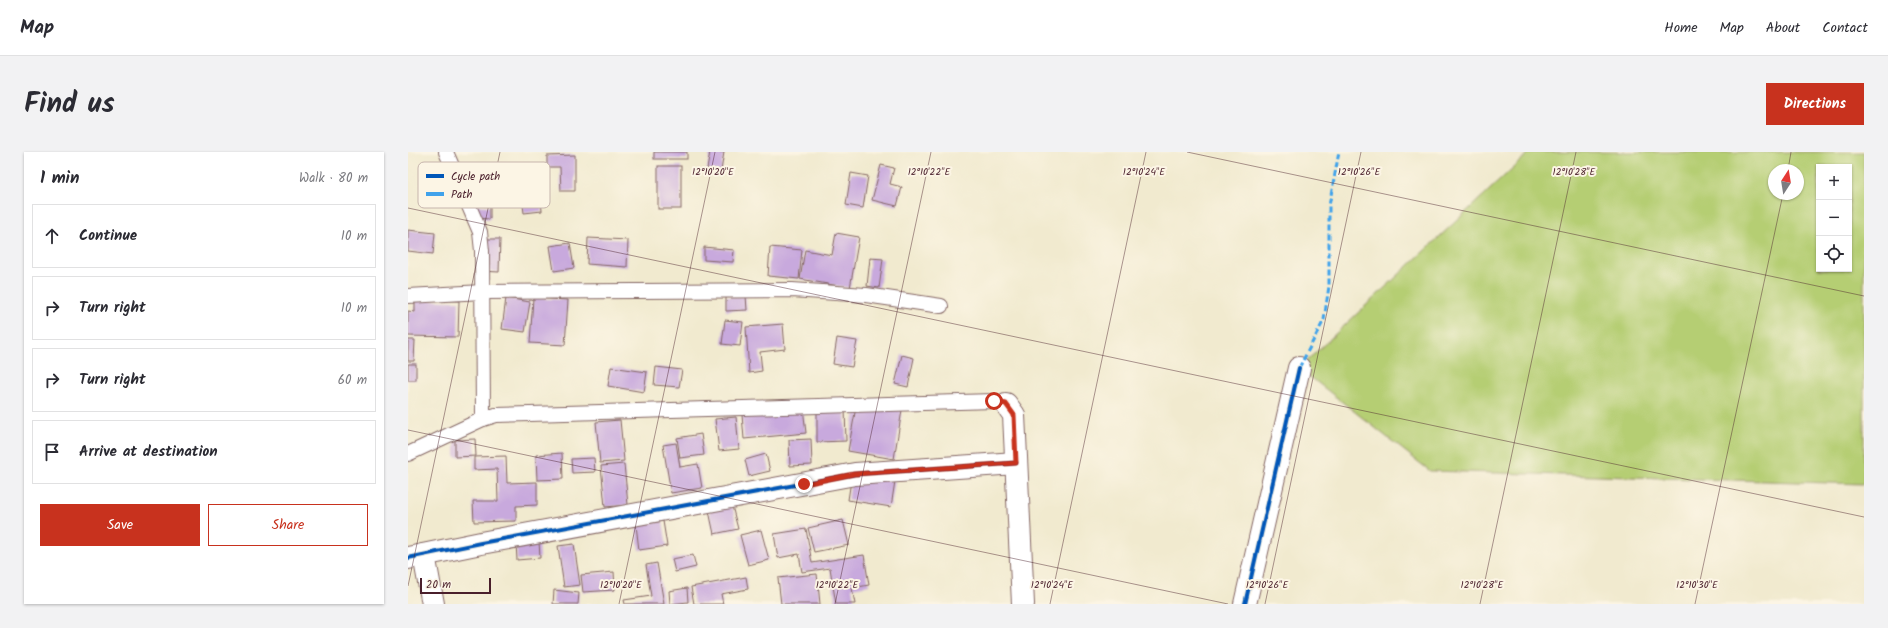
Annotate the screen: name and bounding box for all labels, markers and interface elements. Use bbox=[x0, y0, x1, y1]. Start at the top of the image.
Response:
text: Map bbox=[20, 13, 54, 43]
text: Home bbox=[1664, 17, 1698, 39]
text: Map bbox=[1720, 17, 1744, 39]
text: About bbox=[1766, 17, 1800, 39]
text: Contact bbox=[1822, 17, 1868, 39]
text: Find us bbox=[24, 82, 115, 127]
button: Directions bbox=[1766, 83, 1864, 125]
legend bbox=[418, 162, 550, 208]
text: 12°10'20"E bbox=[692, 164, 735, 180]
text: 12°10'22"E bbox=[908, 164, 952, 180]
text: 12°10'24"E bbox=[1123, 164, 1166, 180]
text: 12°10'26"E bbox=[1338, 164, 1381, 180]
text: 12°10'28"E bbox=[1553, 164, 1597, 180]
north arrow bbox=[1768, 164, 1804, 200]
map controls bbox=[1816, 164, 1852, 272]
button: + bbox=[1816, 164, 1852, 200]
text: 1 min bbox=[40, 165, 79, 192]
text: Walk · 80 m bbox=[299, 168, 368, 189]
text: Cycle path bbox=[451, 168, 500, 186]
text: Path bbox=[451, 186, 472, 204]
button: − bbox=[1816, 200, 1852, 236]
text: Continue bbox=[79, 224, 137, 248]
icon: ahead bbox=[41, 225, 63, 247]
text: 10 m bbox=[341, 226, 367, 247]
button: locate bbox=[1816, 236, 1852, 272]
text: Turn right bbox=[79, 296, 146, 320]
icon: right bbox=[41, 297, 63, 319]
text: 10 m bbox=[341, 298, 367, 319]
text: Turn right bbox=[79, 368, 146, 392]
icon: right bbox=[41, 369, 63, 391]
text: 60 m bbox=[338, 370, 367, 391]
route start bbox=[985, 392, 1003, 410]
text: Arrive at destination bbox=[79, 440, 218, 464]
icon: arrive bbox=[41, 441, 63, 463]
route end bbox=[795, 475, 813, 493]
button: Save bbox=[40, 504, 200, 546]
button: Share bbox=[208, 504, 368, 546]
scale bar bbox=[420, 576, 491, 595]
text: 20 m bbox=[426, 576, 451, 594]
text: 12°10'20"E bbox=[600, 577, 643, 593]
text: 12°10'22"E bbox=[816, 577, 860, 593]
text: 12°10'24"E bbox=[1031, 577, 1074, 593]
text: 12°10'26"E bbox=[1246, 577, 1289, 593]
text: 12°10'28"E bbox=[1461, 577, 1505, 593]
text: 12°10'30"E bbox=[1676, 577, 1719, 593]

